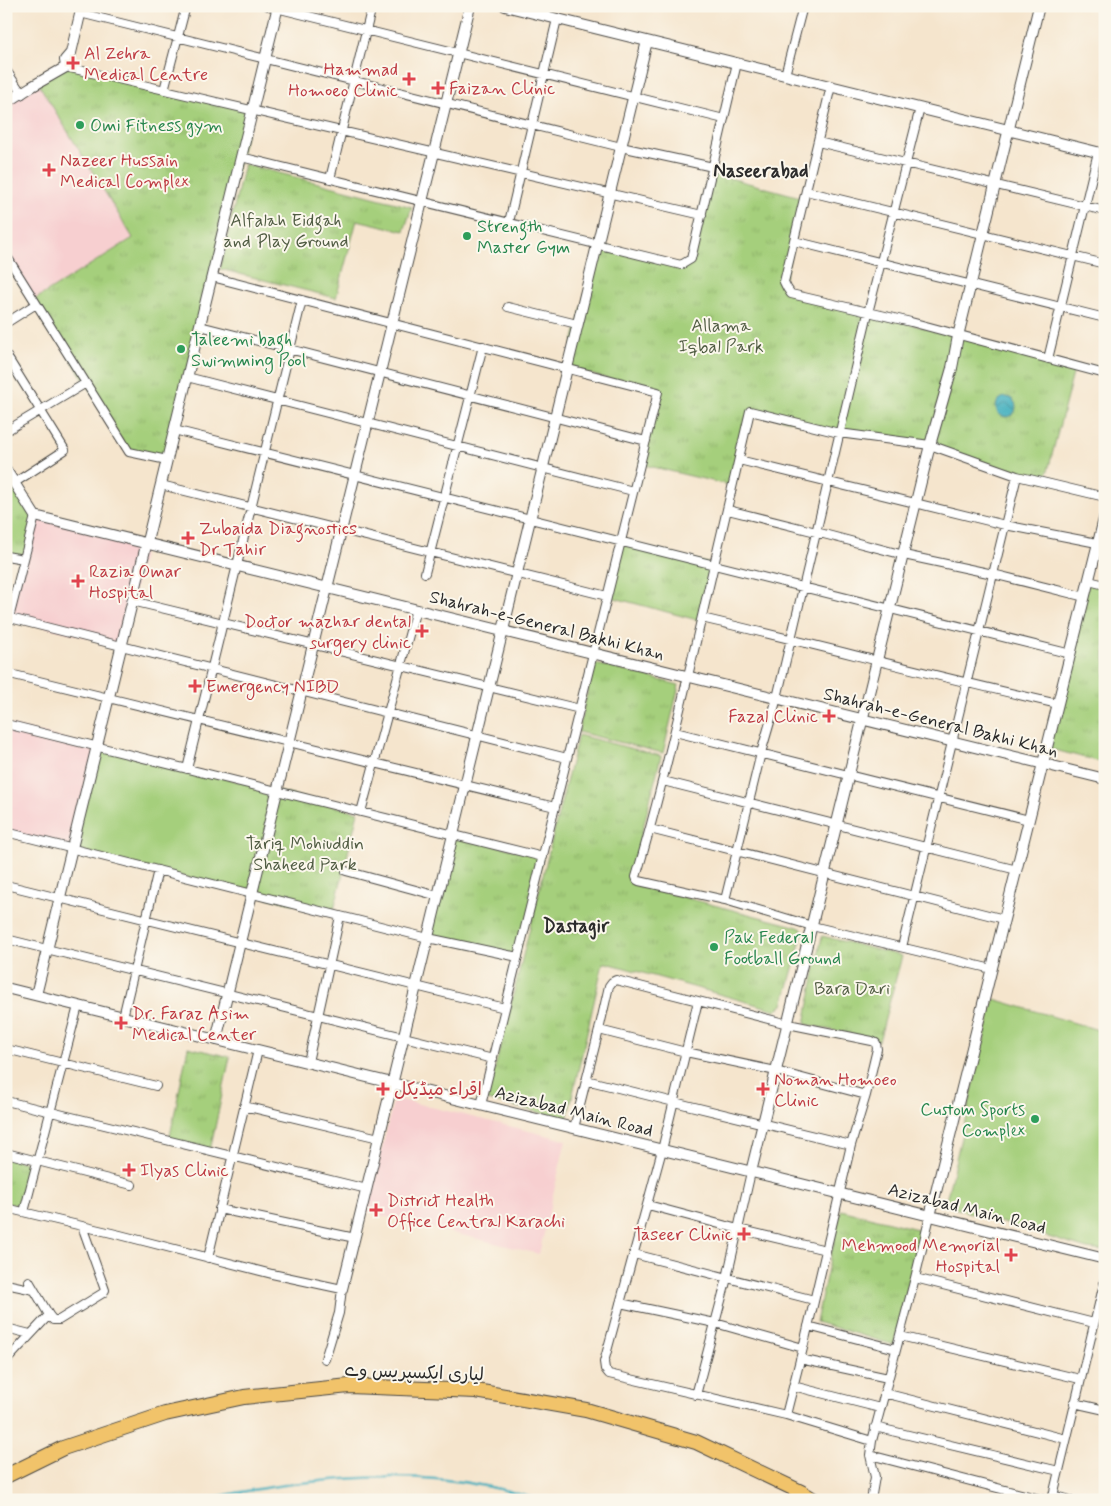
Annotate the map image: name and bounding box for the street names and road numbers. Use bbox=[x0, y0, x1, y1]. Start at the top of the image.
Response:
street label: Shahrah-e-General Bakhi Khan bbox=[427, 585, 667, 667]
street label: Shahrah-e-General Bakhi Khan bbox=[821, 682, 1061, 764]
street label: Azizabad Main Road bbox=[492, 1081, 655, 1143]
street label: Azizabad Main Road bbox=[885, 1178, 1048, 1240]
street label: لیاری ایکسپریس وے bbox=[344, 1359, 484, 1387]

